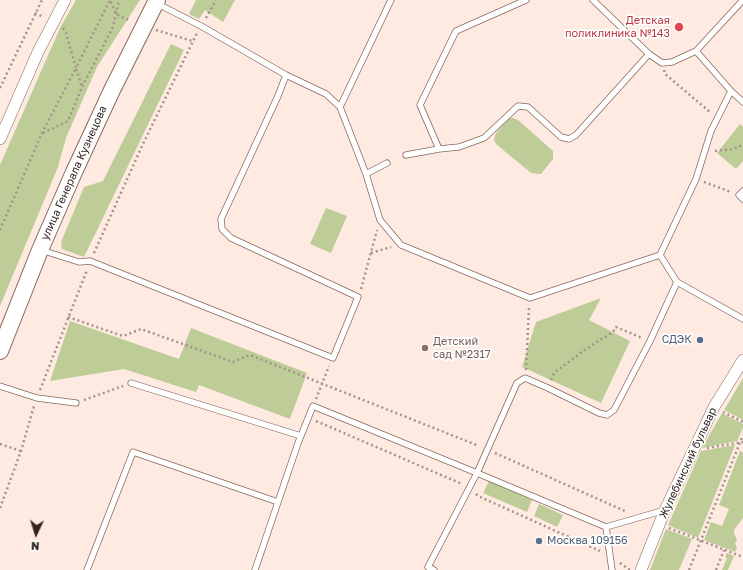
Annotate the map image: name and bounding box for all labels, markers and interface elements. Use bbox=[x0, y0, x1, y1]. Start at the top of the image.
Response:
place label: Детская поликлиника №143 bbox=[565, 14, 670, 40]
marker: Детская поликлиника №143 bbox=[673, 21, 685, 33]
street label: улица Генерала Кузнецова bbox=[38, 104, 110, 242]
place label: СДЭК bbox=[662, 333, 692, 347]
place label: Детский сад №2317 bbox=[433, 335, 491, 361]
marker: СДЭК bbox=[695, 335, 705, 345]
marker: Детский сад №2317 bbox=[420, 343, 430, 353]
street label: Жулебинский бульвар bbox=[656, 405, 720, 521]
north arrow bbox=[16, 514, 56, 554]
place label: Москва 109156 bbox=[547, 534, 628, 548]
marker: Москва 109156 bbox=[534, 536, 544, 546]
text: N bbox=[30, 540, 40, 553]

